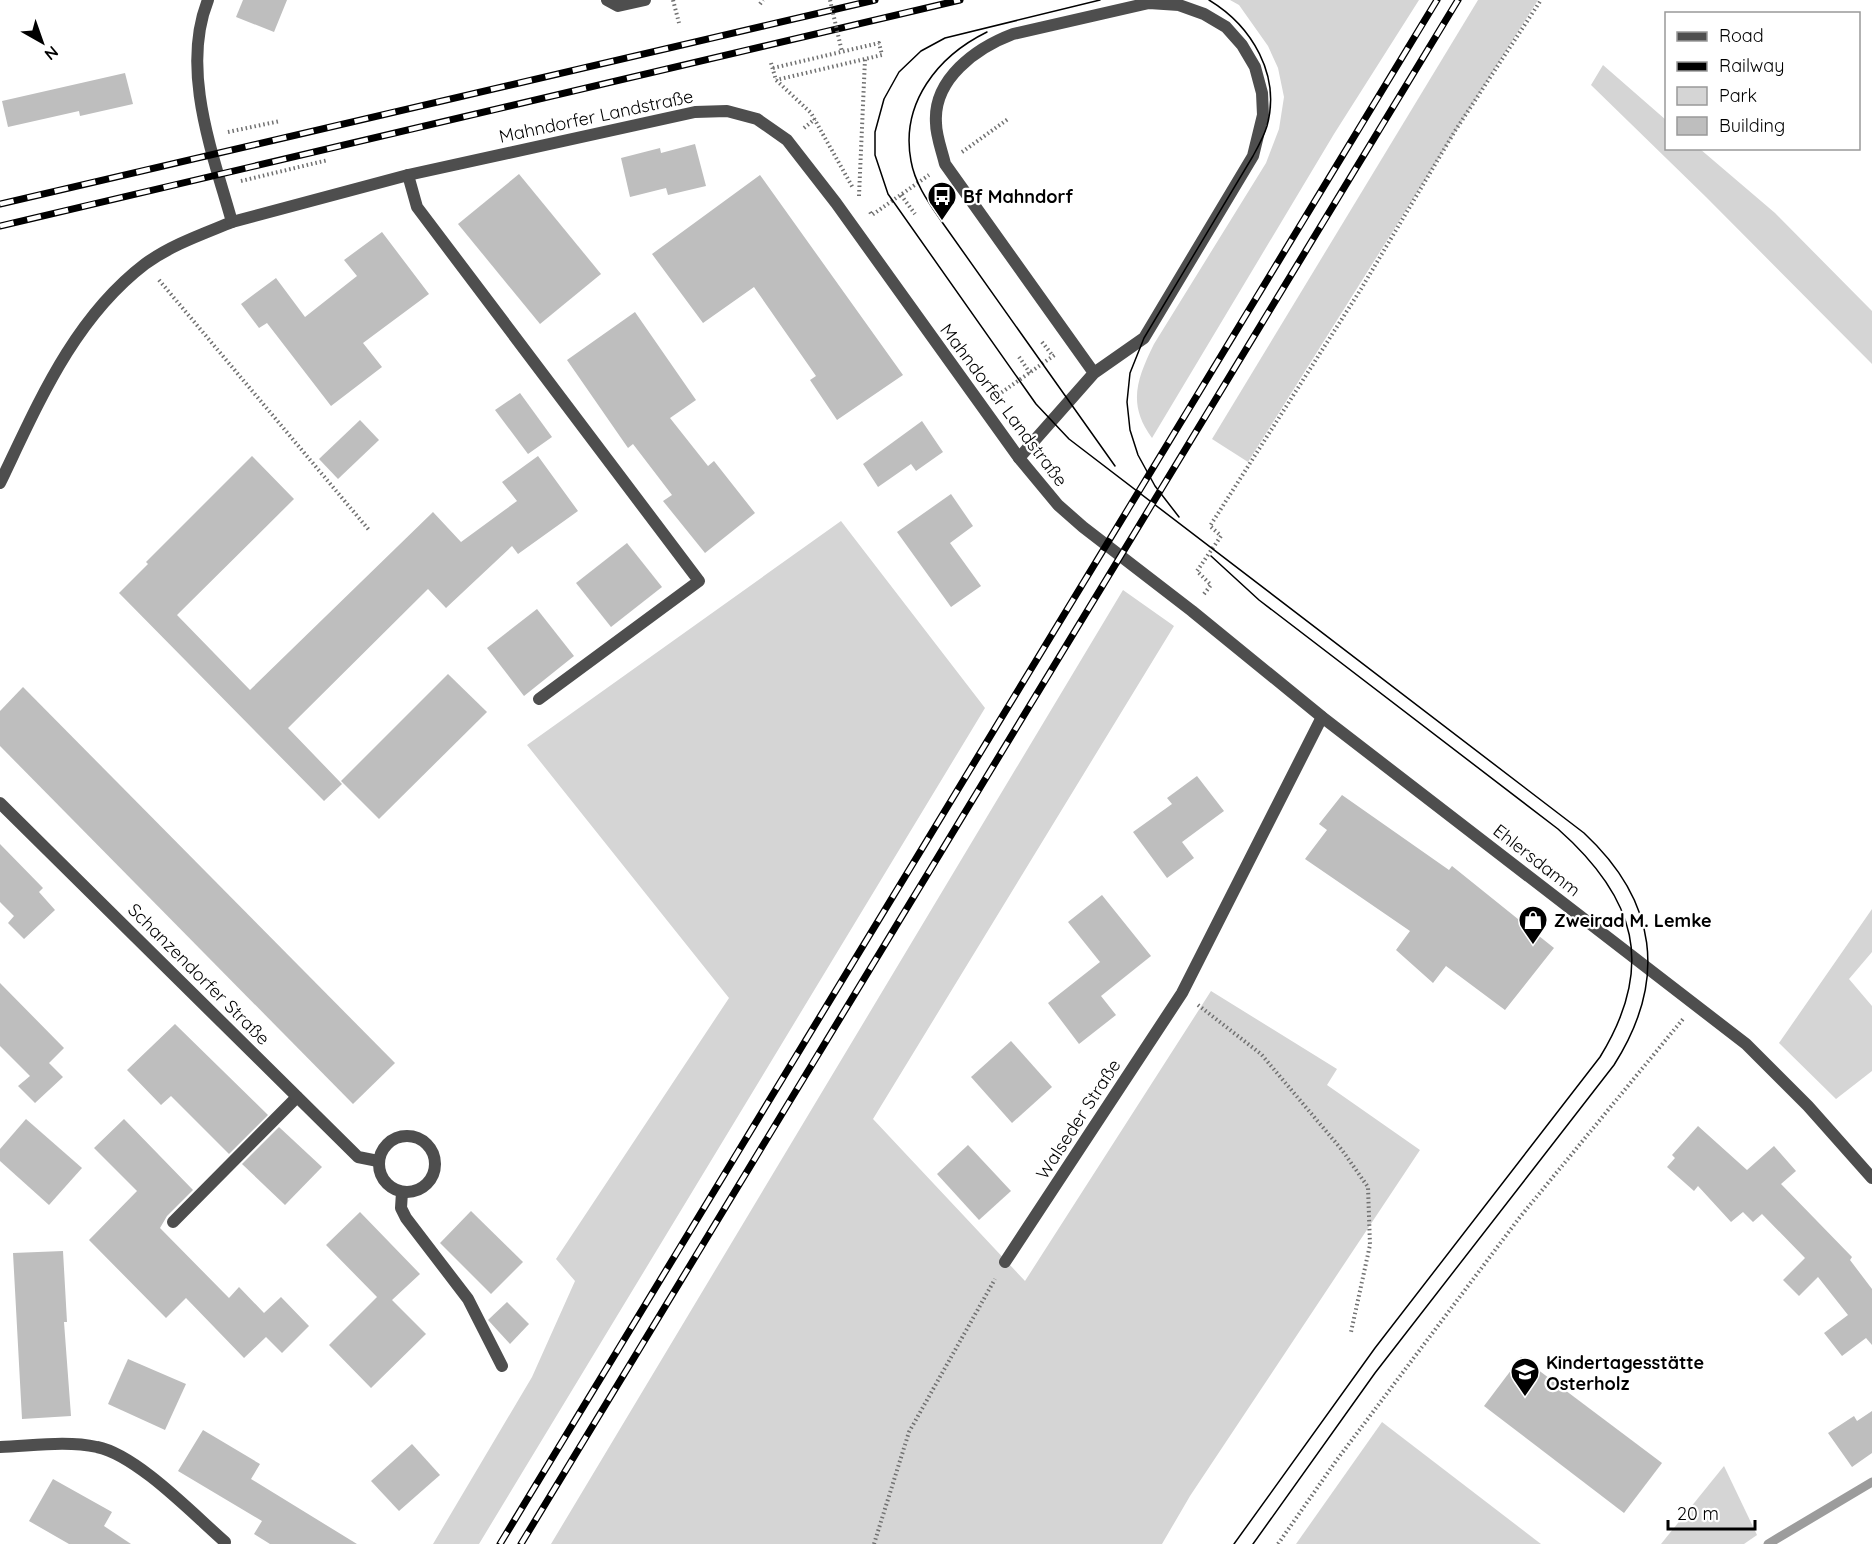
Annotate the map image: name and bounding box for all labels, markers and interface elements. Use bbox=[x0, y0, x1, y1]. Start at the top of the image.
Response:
north arrow bbox=[12, 12, 72, 72]
legend bbox=[1665, 12, 1860, 150]
text: Road bbox=[1719, 24, 1764, 47]
text: N bbox=[41, 42, 63, 65]
text: Railway bbox=[1719, 54, 1785, 77]
street label: Mahndorfer Landstraße bbox=[497, 84, 695, 148]
text: Park bbox=[1719, 84, 1757, 107]
text: Building bbox=[1719, 114, 1785, 137]
bus stop icon: Bf Mahndorf bbox=[926, 180, 958, 222]
place label: Bf Mahndorf bbox=[963, 185, 1073, 208]
street label: Mahndorfer Landstraße bbox=[935, 319, 1073, 491]
street label: Ehlersdamm bbox=[1489, 819, 1585, 901]
street label: Schanzendorfer Straße bbox=[123, 898, 275, 1050]
shop icon: Zweirad M. Lemke bbox=[1517, 904, 1549, 946]
place label: Zweirad M. Lemke bbox=[1554, 909, 1712, 932]
street label: Walseder Straße bbox=[1031, 1055, 1125, 1183]
place label: Kindertagesstätte Osterholz bbox=[1546, 1351, 1704, 1395]
school or university icon: Kindertagesstätte Osterholz bbox=[1509, 1356, 1541, 1398]
scale bar bbox=[1668, 1493, 1755, 1531]
text: 20 m bbox=[1677, 1502, 1719, 1525]

